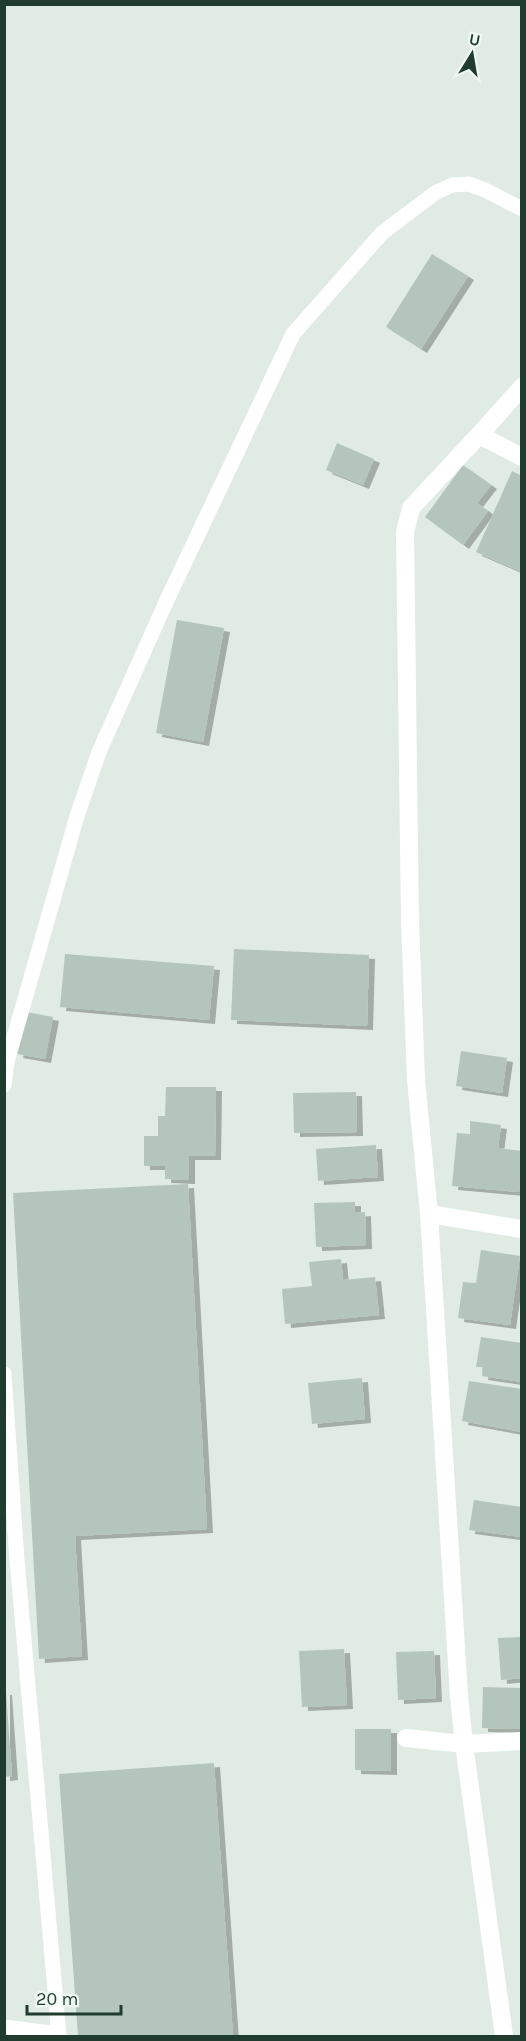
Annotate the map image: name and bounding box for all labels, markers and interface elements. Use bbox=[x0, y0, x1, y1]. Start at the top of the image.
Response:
north arrow bbox=[442, 24, 502, 84]
text: U bbox=[468, 29, 482, 50]
scale bar bbox=[27, 1978, 122, 2016]
text: 20 m bbox=[36, 1988, 78, 2010]

